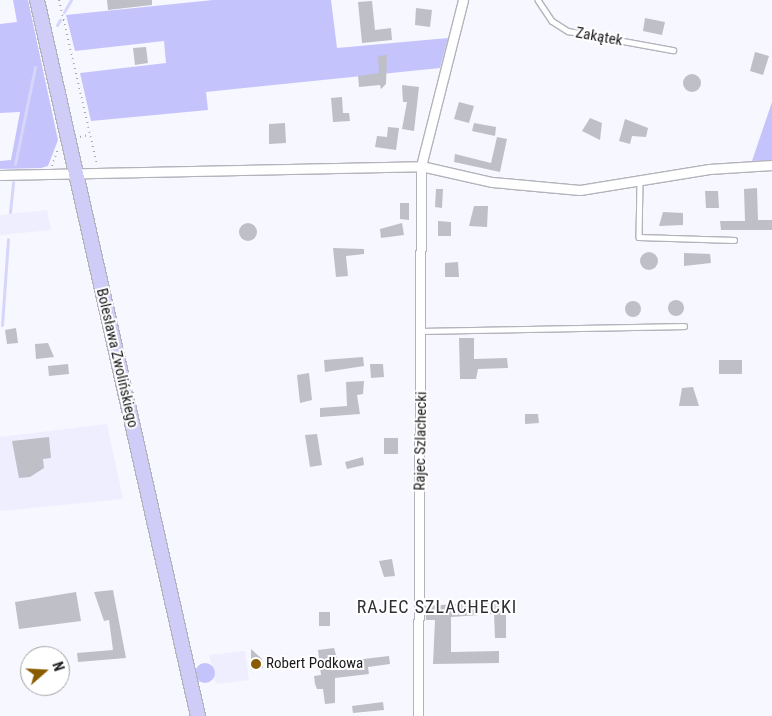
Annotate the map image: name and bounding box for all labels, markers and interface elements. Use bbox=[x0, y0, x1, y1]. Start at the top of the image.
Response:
street label: Zakątek bbox=[574, 24, 624, 50]
street label: Bolesława Zwolińskiego bbox=[92, 287, 142, 429]
street label: Rajec Szlachecki bbox=[411, 391, 431, 491]
district label: RAJEC SZLACHECKI bbox=[355, 596, 519, 618]
north arrow bbox=[20, 646, 70, 696]
place label: Robert Podkowa bbox=[266, 655, 363, 673]
marker: Robert Podkowa bbox=[250, 658, 262, 670]
text: N bbox=[49, 660, 67, 673]

